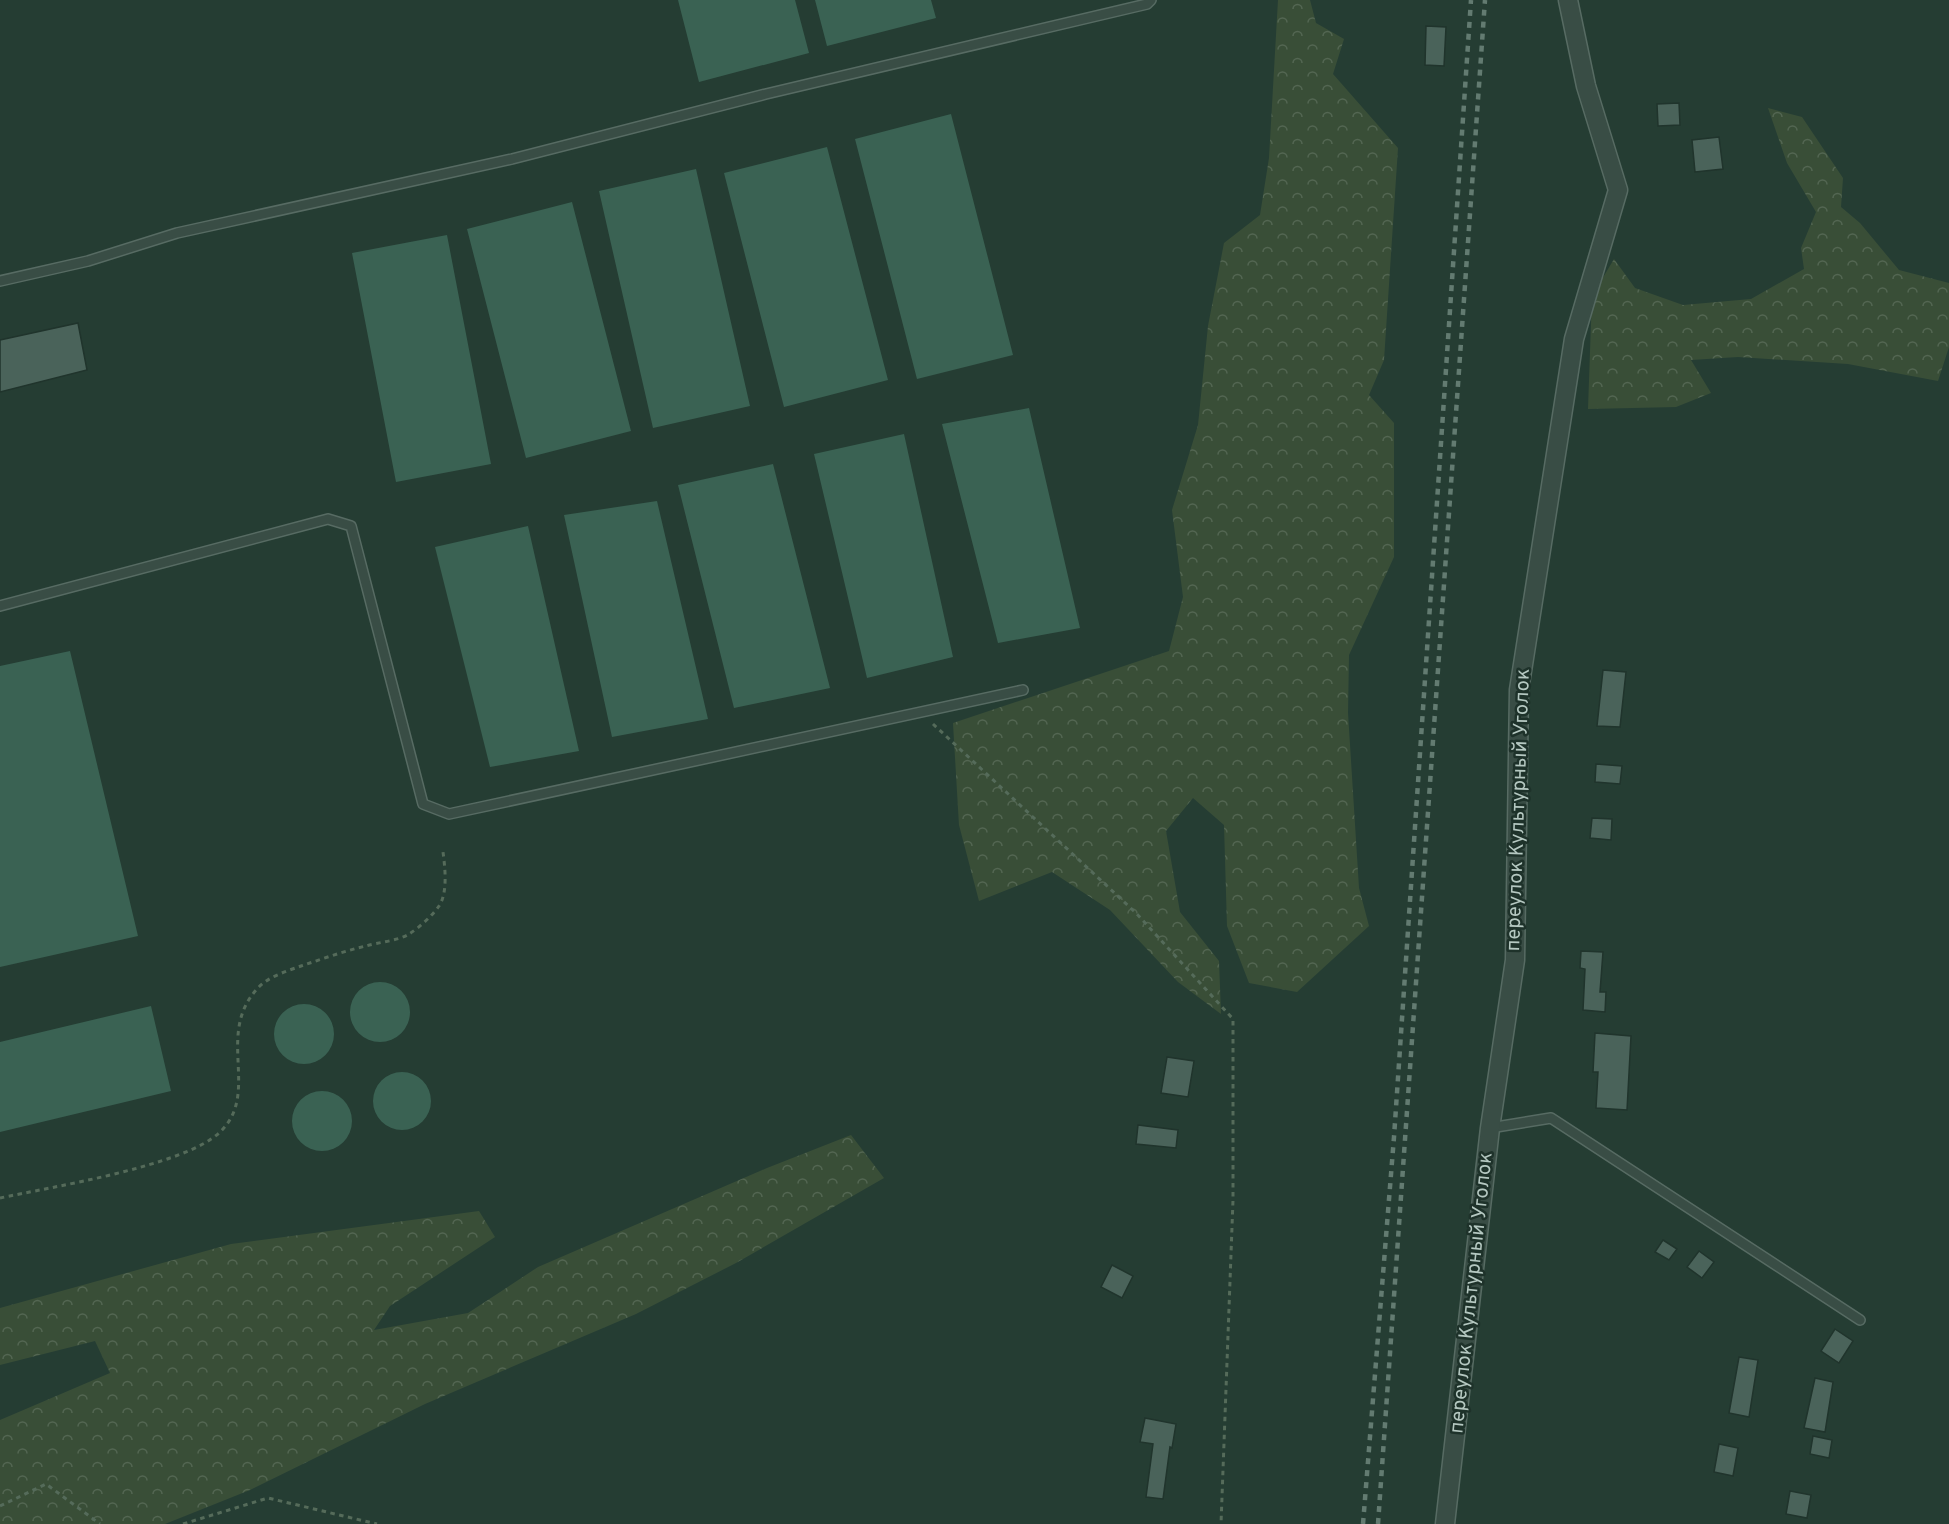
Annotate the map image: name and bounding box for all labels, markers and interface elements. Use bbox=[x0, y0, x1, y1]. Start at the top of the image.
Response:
street label: переулок Культурный Уголок bbox=[1501, 668, 1537, 952]
street label: переулок Культурный Уголок bbox=[1444, 1151, 1500, 1435]

